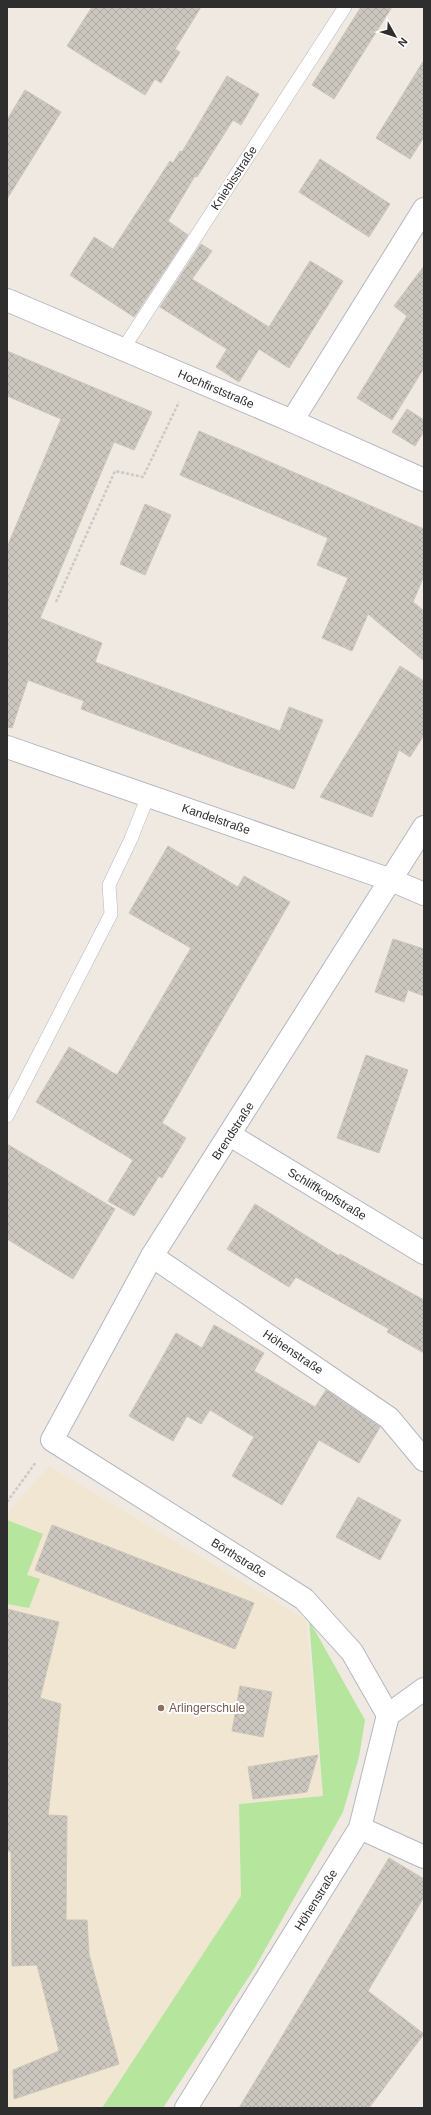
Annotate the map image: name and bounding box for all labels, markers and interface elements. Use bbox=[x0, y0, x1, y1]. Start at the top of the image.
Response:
north arrow bbox=[375, 16, 415, 56]
text: N bbox=[396, 35, 410, 49]
street label: Kniebisstraße bbox=[208, 143, 260, 213]
street label: Hochfirststraße bbox=[176, 367, 256, 411]
street label: Kandelstraße bbox=[180, 801, 252, 837]
street label: Brendstraße bbox=[209, 1099, 257, 1163]
street label: Schliffkopfstraße bbox=[285, 1165, 369, 1223]
street label: Höhenstraße bbox=[260, 1327, 326, 1377]
street label: Börthstraße bbox=[209, 1535, 270, 1581]
place label: Arlingerschule bbox=[169, 1701, 245, 1715]
marker: Arlingerschule bbox=[156, 1703, 166, 1713]
street label: Höhenstraße bbox=[292, 1867, 340, 1933]

